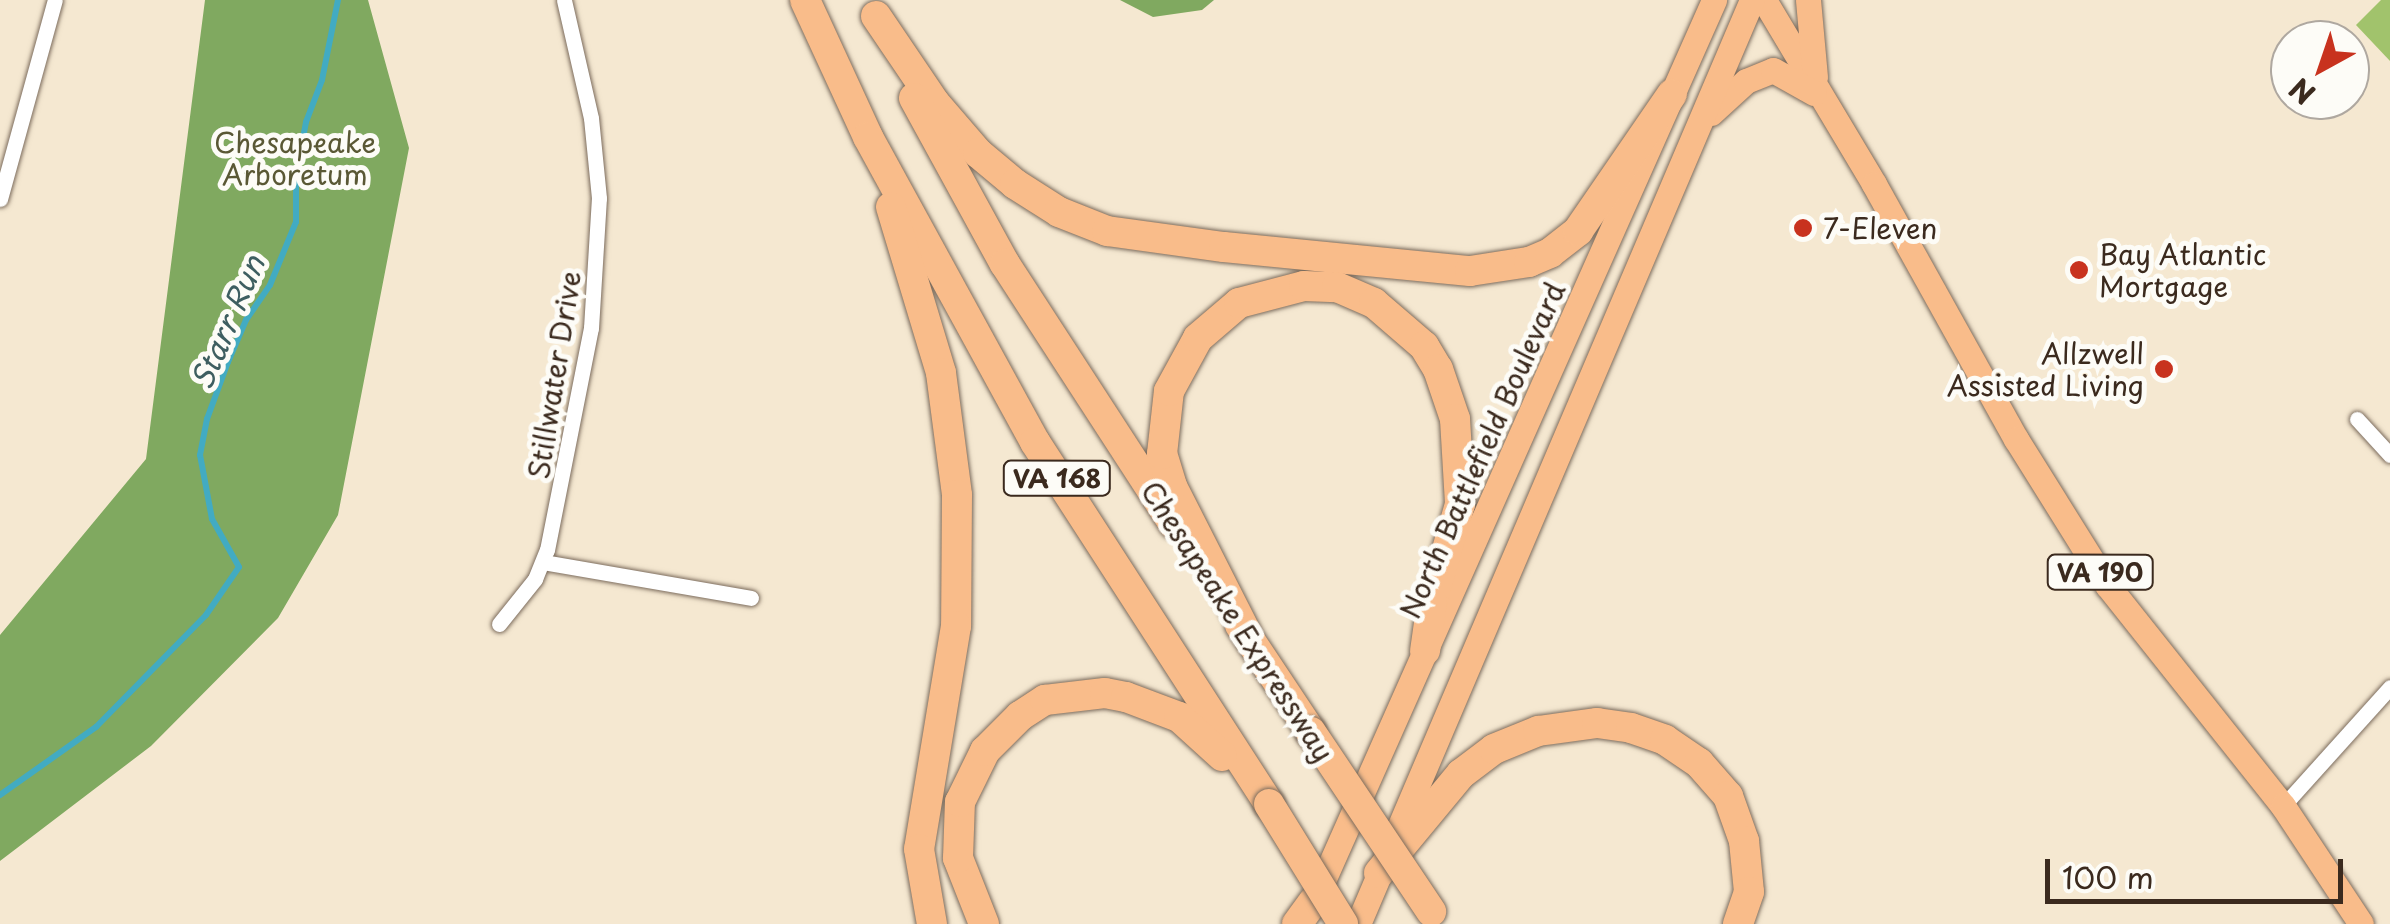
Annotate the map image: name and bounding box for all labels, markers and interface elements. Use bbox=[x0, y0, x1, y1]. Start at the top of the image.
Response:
north arrow bbox=[2270, 20, 2370, 120]
text: N bbox=[2279, 68, 2324, 115]
park label: Chesapeake Arboretum bbox=[214, 125, 376, 191]
place label: 7-Eleven bbox=[1823, 211, 1937, 245]
marker: 7-Eleven bbox=[1792, 217, 1814, 239]
place label: Bay Atlantic Mortgage bbox=[2099, 237, 2267, 303]
water label: Starr Run bbox=[183, 249, 271, 395]
marker: Bay Atlantic Mortgage bbox=[2068, 259, 2090, 281]
street label: Stillwater Drive bbox=[521, 268, 587, 482]
street label: North Battlefield Boulevard bbox=[1392, 275, 1572, 625]
place label: Allzwell Assisted Living bbox=[1947, 336, 2144, 402]
marker: Allzwell Assisted Living bbox=[2153, 358, 2175, 380]
road number: VA 168 bbox=[1002, 458, 1112, 498]
street label: Chesapeake Expressway bbox=[1134, 474, 1342, 768]
road number: VA 190 bbox=[2045, 552, 2155, 592]
scale bar bbox=[2050, 839, 2348, 901]
text: 100 m bbox=[2062, 854, 2154, 899]

